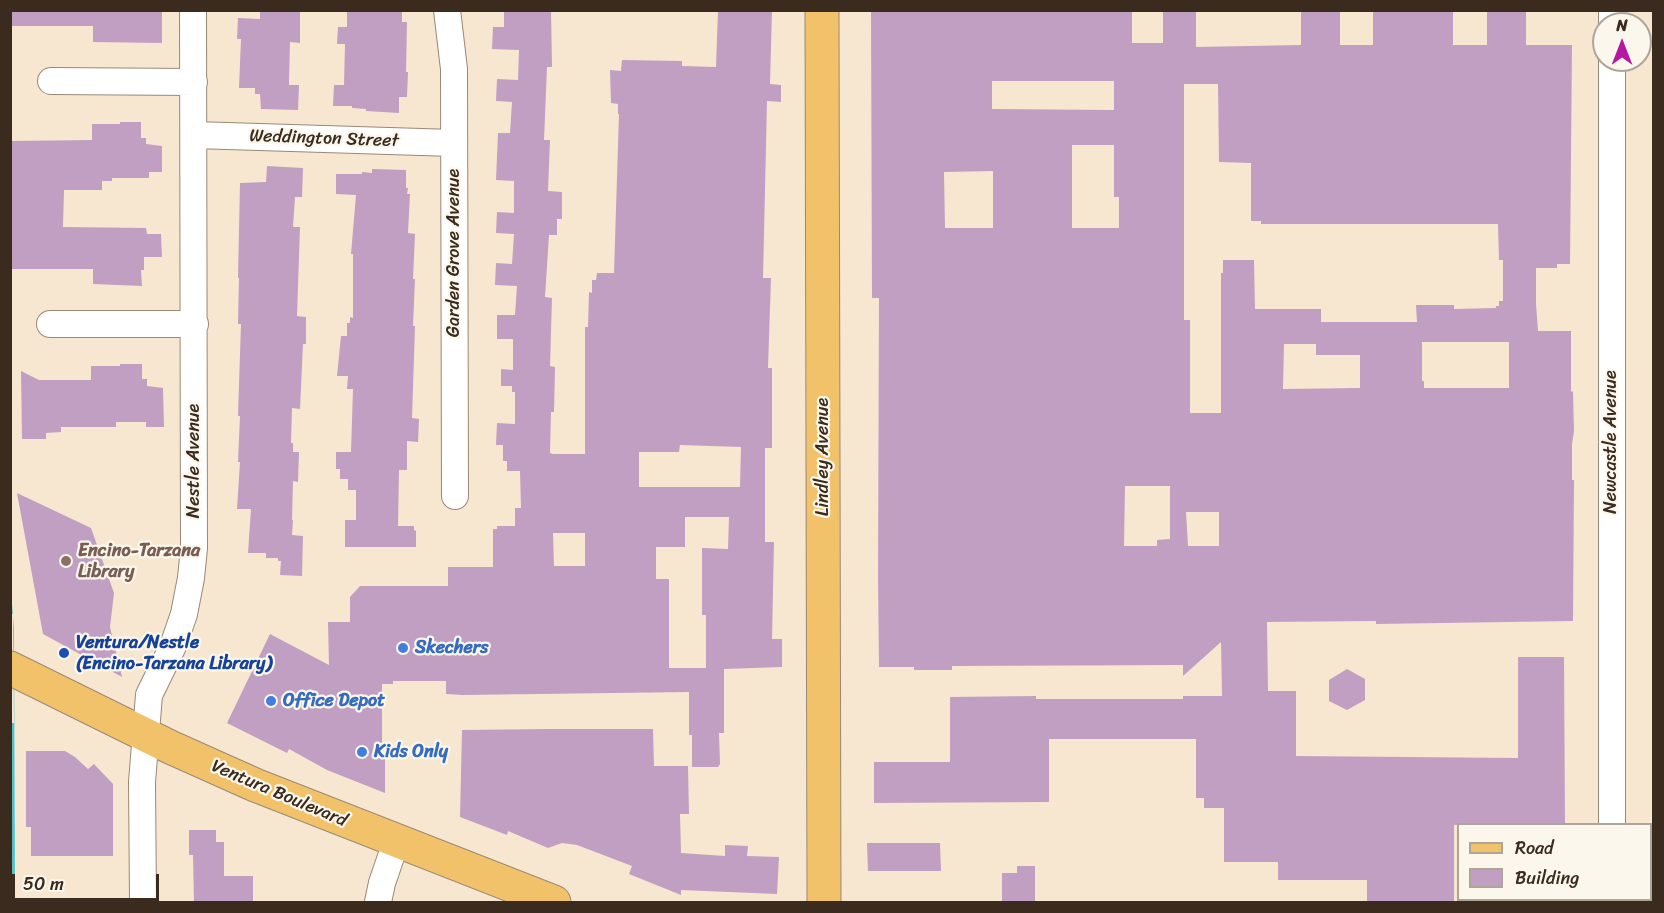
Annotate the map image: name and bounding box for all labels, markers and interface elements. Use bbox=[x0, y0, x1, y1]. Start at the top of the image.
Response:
text: N bbox=[1616, 11, 1628, 40]
north arrow bbox=[1592, 12, 1652, 72]
street label: Weddington Street bbox=[249, 126, 399, 152]
street label: Garden Grove Avenue bbox=[443, 169, 465, 337]
street label: Newcastle Avenue bbox=[1600, 370, 1622, 514]
street label: Lindley Avenue bbox=[812, 398, 834, 516]
street label: Nestle Avenue bbox=[183, 404, 205, 518]
place label: Encino-Tarzana Library bbox=[78, 540, 200, 582]
marker: Encino-Tarzana Library bbox=[59, 554, 73, 568]
place label: Ventura/Nestle (Encino-Tarzana Library) bbox=[76, 632, 272, 674]
place label: Skechers bbox=[415, 637, 488, 659]
marker: Skechers bbox=[396, 641, 410, 655]
marker: Ventura/Nestle (Encino-Tarzana Library) bbox=[57, 646, 71, 660]
place label: Office Depot bbox=[283, 690, 385, 712]
marker: Office Depot bbox=[264, 694, 278, 708]
place label: Kids Only bbox=[374, 741, 448, 763]
marker: Kids Only bbox=[355, 745, 369, 759]
street label: Ventura Boulevard bbox=[208, 756, 350, 832]
legend bbox=[1457, 823, 1652, 901]
text: Road bbox=[1515, 832, 1554, 864]
scale bar bbox=[15, 862, 162, 900]
text: Building bbox=[1515, 862, 1579, 894]
text: 50 m bbox=[23, 868, 64, 900]

